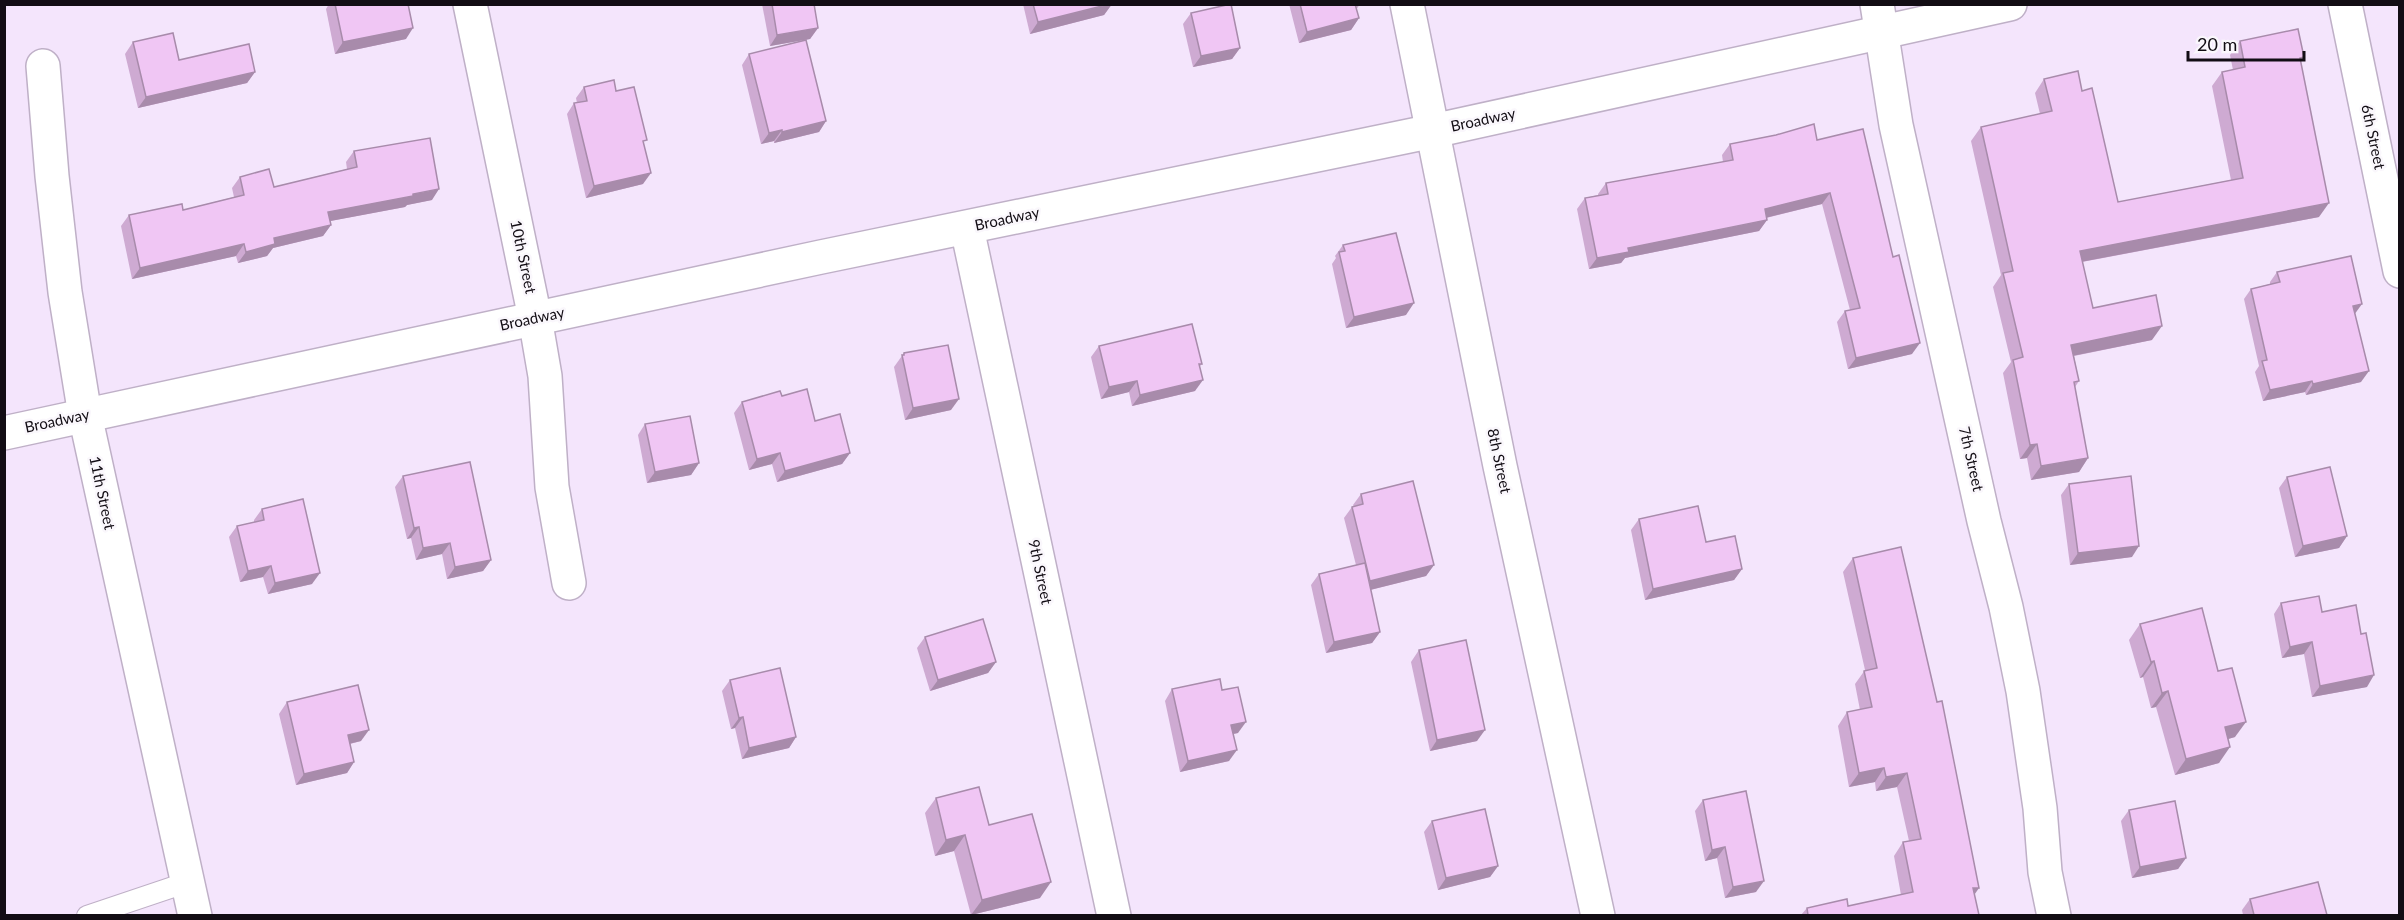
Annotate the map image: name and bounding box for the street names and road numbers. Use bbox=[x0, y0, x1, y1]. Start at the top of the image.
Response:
street label: Broadway bbox=[1449, 103, 1517, 135]
street label: 6th Street bbox=[2358, 103, 2390, 171]
street label: Broadway bbox=[973, 202, 1041, 234]
street label: 10th Street bbox=[507, 218, 541, 296]
street label: Broadway bbox=[498, 302, 566, 334]
street label: Broadway bbox=[23, 404, 91, 436]
street label: 7th Street bbox=[1956, 425, 1988, 493]
street label: 8th Street bbox=[1484, 427, 1516, 495]
street label: 11th Street bbox=[86, 454, 120, 532]
street label: 9th Street bbox=[1025, 538, 1057, 606]

